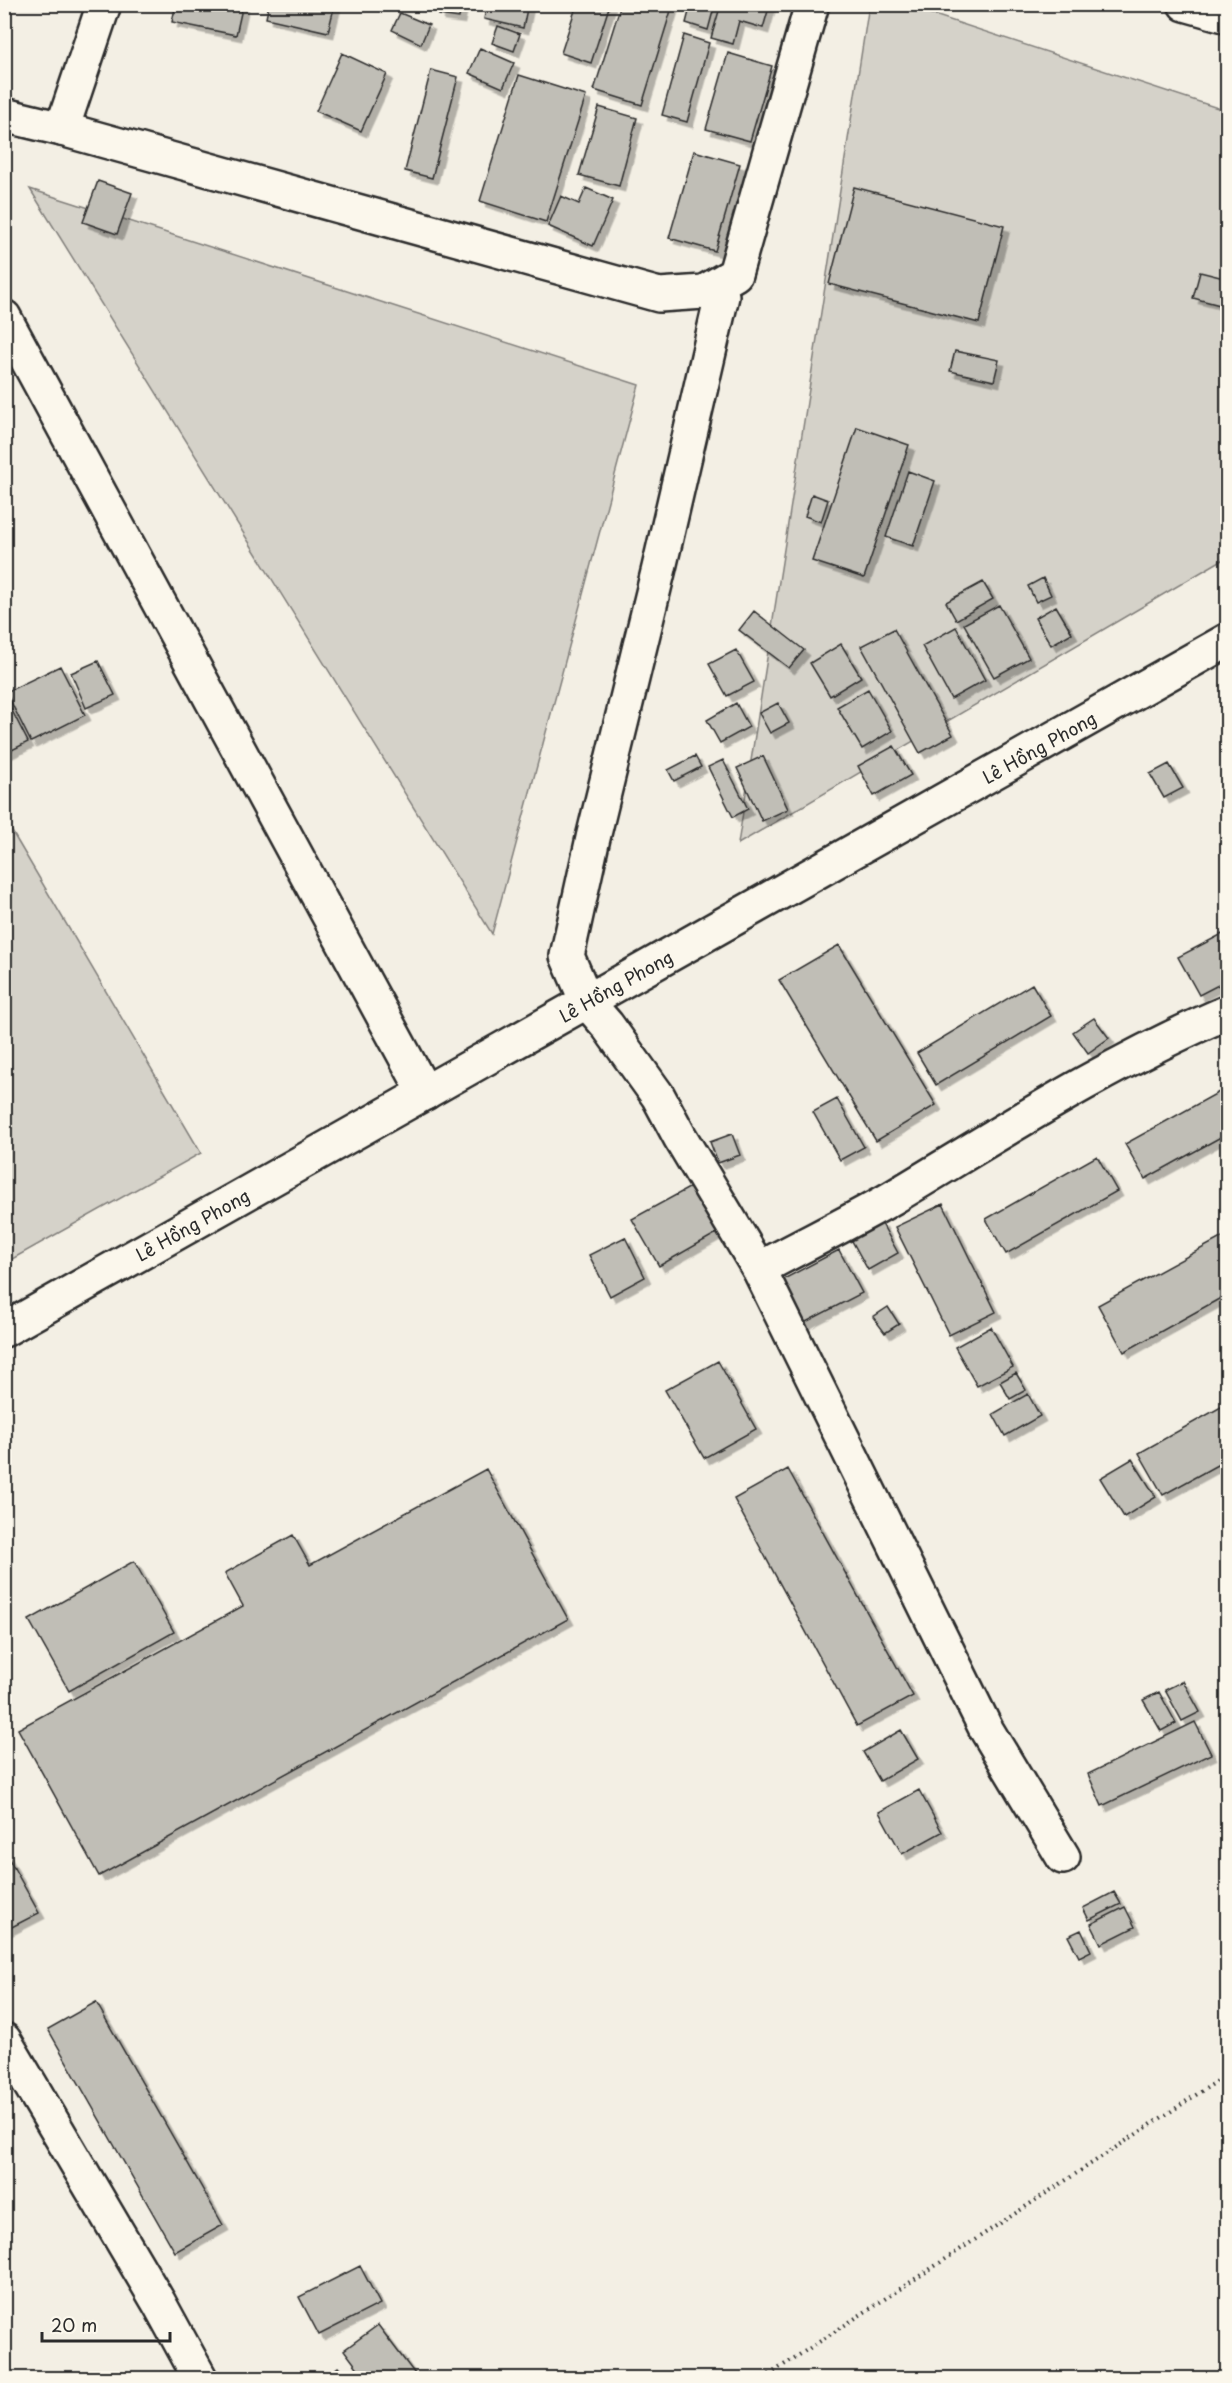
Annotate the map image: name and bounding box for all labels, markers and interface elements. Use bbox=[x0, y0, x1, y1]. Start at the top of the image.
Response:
street label: Lê Hồng Phong bbox=[977, 704, 1101, 790]
street label: Lê Hồng Phong bbox=[553, 942, 678, 1028]
street label: Lê Hồng Phong bbox=[130, 1181, 254, 1267]
scale bar bbox=[42, 2305, 170, 2343]
text: 20 m bbox=[51, 2311, 97, 2338]

